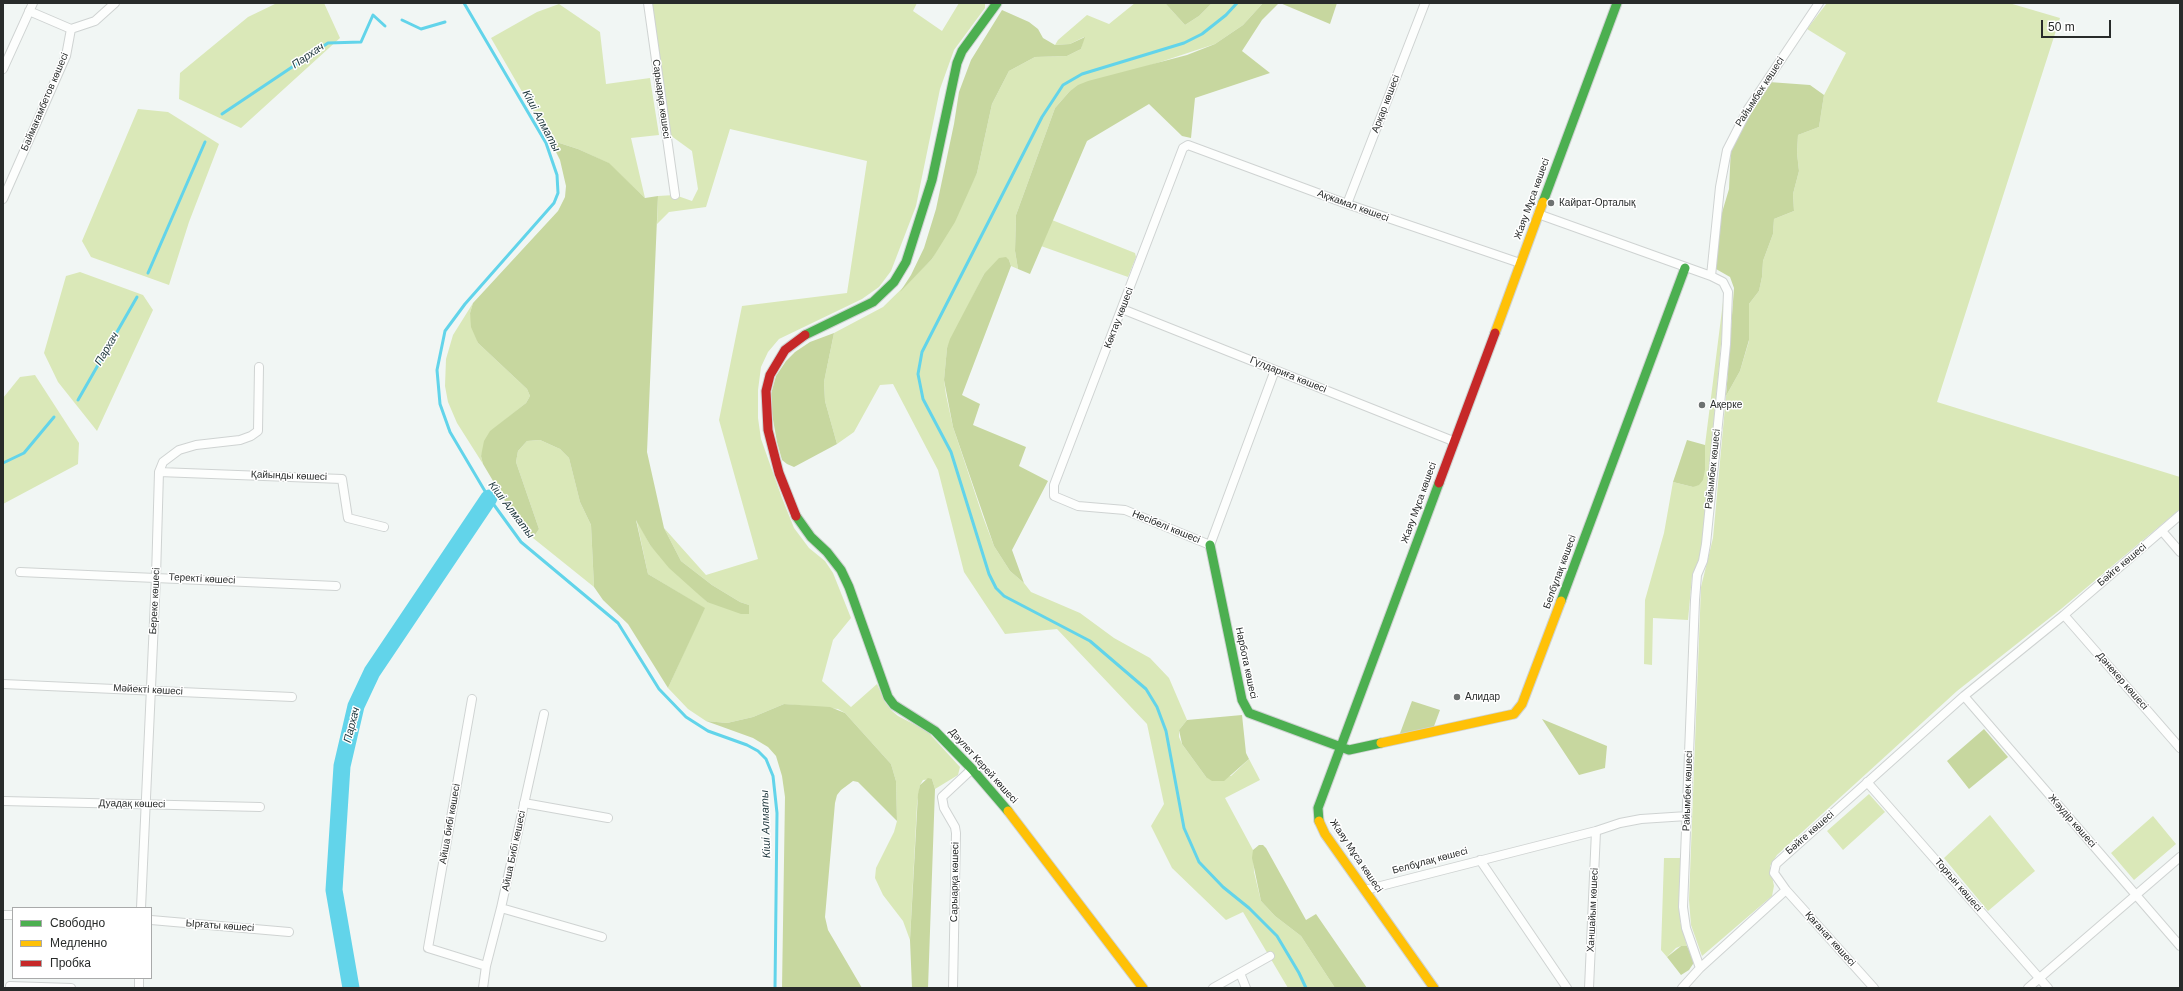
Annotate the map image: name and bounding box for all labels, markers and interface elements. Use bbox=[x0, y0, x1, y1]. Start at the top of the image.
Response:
scale bar bbox=[2043, 12, 2113, 38]
text: 50 m bbox=[2048, 20, 2075, 34]
water label: Пархач bbox=[289, 40, 327, 72]
street label: Баймағамбетов көшесі bbox=[19, 51, 71, 153]
street label: Райымбек көшесі bbox=[1733, 55, 1787, 129]
street label: Сарыарқа көшесі bbox=[649, 58, 673, 140]
street label: Арқар көшесі bbox=[1369, 73, 1403, 135]
water label: Кіші Алматы bbox=[519, 88, 563, 154]
street label: Жаяу Мұса көшесі bbox=[1512, 157, 1552, 241]
street label: Ақжамал көшесі bbox=[1316, 188, 1390, 224]
place label: Кайрат-Орталық bbox=[1559, 197, 1635, 209]
marker: Кайрат-Орталық bbox=[1546, 198, 1556, 208]
street label: Көктау көшесі bbox=[1102, 286, 1136, 350]
water label: Пархач bbox=[92, 330, 122, 368]
street label: Гүлдариға көшесі bbox=[1248, 354, 1328, 396]
place label: Ақерке bbox=[1710, 399, 1742, 411]
marker: Ақерке bbox=[1697, 400, 1707, 410]
street label: Райымбек көшесі bbox=[1703, 428, 1723, 510]
street label: Жаяу Мұса көшесі bbox=[1399, 461, 1439, 545]
street label: Қайынды көшесі bbox=[251, 469, 327, 483]
water label: Кіші Алматы bbox=[485, 479, 537, 541]
street label: Несібелі көшесі bbox=[1130, 508, 1202, 546]
street label: Белбұлақ көшесі bbox=[1541, 533, 1579, 611]
street label: Бәйге көшесі bbox=[2095, 541, 2149, 589]
street label: Береке көшесі bbox=[147, 567, 163, 635]
street label: Теректі көшесі bbox=[168, 571, 236, 587]
street label: Нарбота көшесі bbox=[1233, 626, 1259, 700]
street label: Дәнекер көшесі bbox=[2094, 650, 2150, 712]
street label: Мәйекті көшесі bbox=[113, 682, 183, 698]
place label: Алидар bbox=[1465, 691, 1500, 703]
marker: Алидар bbox=[1452, 692, 1462, 702]
water label: Пархач bbox=[341, 706, 363, 744]
street label: Дәулет Керей көшесі bbox=[946, 726, 1020, 806]
street label: Райымбек көшесі bbox=[1681, 751, 1695, 831]
street label: Айша бибі көшесі bbox=[437, 783, 463, 865]
water label: Кіші Алматы bbox=[758, 790, 774, 858]
street label: Жәудір көшесі bbox=[2046, 792, 2098, 850]
street label: Дуадақ көшесі bbox=[99, 797, 165, 811]
street label: Бәйге көшесі bbox=[1783, 809, 1837, 857]
street label: Айша Бибі көшесі bbox=[500, 810, 528, 892]
street label: Жаяу Мұса көшесі bbox=[1327, 817, 1385, 895]
street label: Сарыарқа көшесі bbox=[948, 842, 962, 922]
street label: Белбұлақ көшесі bbox=[1391, 845, 1469, 877]
street label: Торғын көшесі bbox=[1932, 856, 1984, 914]
street label: Ханшайым көшесі bbox=[1585, 867, 1601, 953]
legend bbox=[12, 907, 152, 979]
street label: Қағанат көшесі bbox=[1802, 909, 1858, 969]
text: Свободно bbox=[50, 916, 105, 930]
street label: Ырғаты көшесі bbox=[185, 918, 255, 934]
text: Медленно bbox=[50, 936, 107, 950]
text: Пробка bbox=[50, 956, 91, 970]

